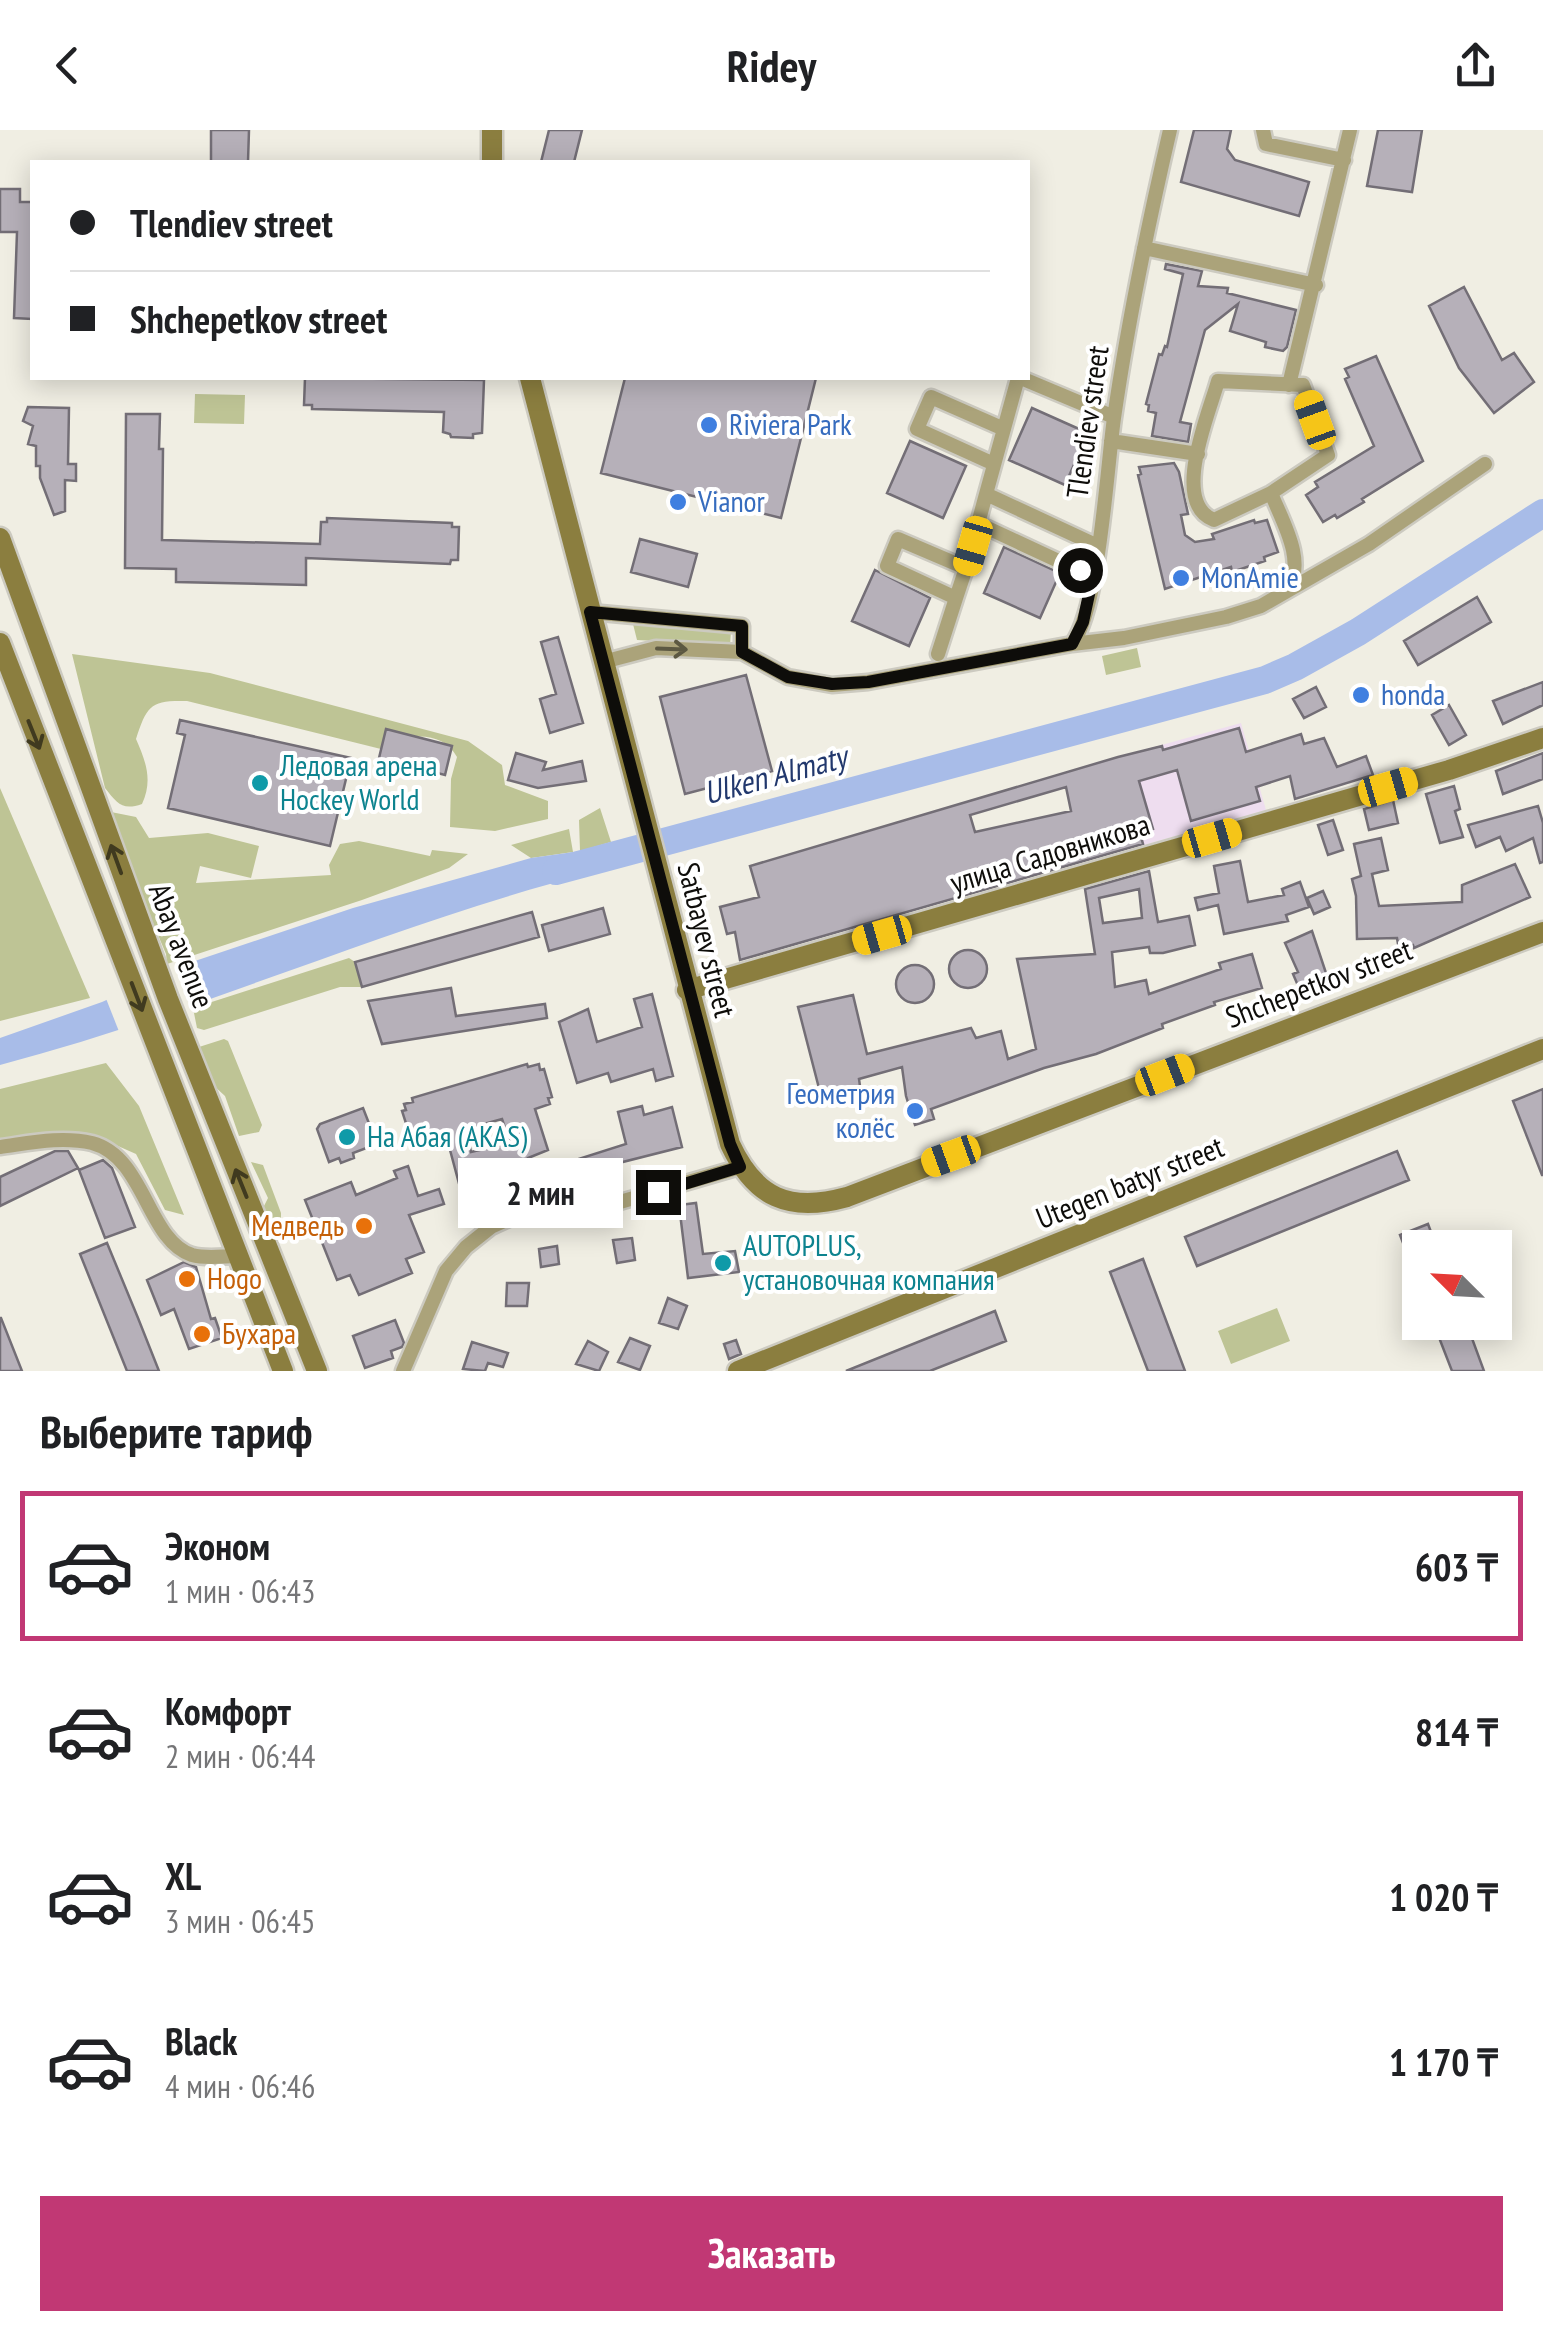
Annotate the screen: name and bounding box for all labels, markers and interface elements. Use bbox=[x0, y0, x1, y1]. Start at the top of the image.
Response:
text: Ridey bbox=[727, 36, 816, 94]
icon: back bbox=[40, 38, 95, 93]
icon: share bbox=[1448, 38, 1503, 93]
text: Tlendiev street bbox=[130, 198, 333, 247]
text: Shchepetkov street bbox=[130, 294, 387, 343]
street label: Tlendiev street bbox=[1056, 342, 1117, 501]
car bbox=[1291, 387, 1339, 453]
place label: Riviera Park bbox=[729, 404, 852, 443]
marker: Riviera Park bbox=[698, 414, 720, 436]
place label: Vianor bbox=[697, 481, 766, 520]
marker: Vianor bbox=[667, 491, 689, 513]
car bbox=[950, 513, 996, 579]
route start bbox=[1058, 548, 1103, 593]
place label: MonAmie bbox=[1201, 557, 1299, 596]
marker: MonAmie bbox=[1170, 567, 1192, 589]
one-way arrow bbox=[655, 639, 687, 658]
place label: honda bbox=[1381, 674, 1445, 713]
marker: honda bbox=[1350, 684, 1372, 706]
one-way arrow bbox=[26, 719, 44, 749]
water label: Ulken Almaty bbox=[699, 734, 855, 813]
place label: Ледовая арена Hockey World bbox=[279, 745, 438, 818]
car bbox=[1355, 764, 1421, 810]
marker: Ледовая арена Hockey World bbox=[249, 772, 271, 794]
street label: улица Садовникова bbox=[945, 804, 1154, 901]
car bbox=[1179, 815, 1245, 861]
one-way arrow bbox=[106, 844, 124, 875]
street label: Satbayev street bbox=[669, 858, 746, 1022]
street label: Abay avenue bbox=[141, 878, 224, 1013]
car bbox=[849, 912, 915, 958]
street label: Shchepetkov street bbox=[1220, 929, 1418, 1036]
one-way arrow bbox=[129, 981, 147, 1012]
car bbox=[1132, 1050, 1198, 1100]
place label: Геометрия колёс bbox=[786, 1073, 895, 1146]
marker: Геометрия колёс bbox=[904, 1100, 926, 1122]
place label: На Абая (AKAS) bbox=[367, 1116, 527, 1155]
marker: На Абая (AKAS) bbox=[336, 1126, 358, 1148]
street label: Utegen batyr street bbox=[1030, 1126, 1230, 1237]
car bbox=[918, 1132, 984, 1180]
callout: 2 мин bbox=[458, 1157, 623, 1227]
one-way arrow bbox=[231, 1168, 249, 1199]
route end bbox=[636, 1170, 681, 1215]
text: 2 мин bbox=[506, 1172, 575, 1214]
place label: Медведь bbox=[251, 1205, 344, 1244]
marker: Медведь bbox=[353, 1215, 375, 1237]
place label: AUTOPLUS, установочная компания bbox=[743, 1225, 995, 1298]
north arrow bbox=[1402, 1230, 1512, 1340]
map controls bbox=[1402, 1230, 1512, 1340]
marker: AUTOPLUS, установочная компания bbox=[712, 1252, 734, 1274]
place label: Hogo bbox=[207, 1258, 262, 1297]
marker: Hogo bbox=[176, 1268, 198, 1290]
place label: Бухара bbox=[222, 1313, 296, 1352]
marker: Бухара bbox=[191, 1323, 213, 1345]
text: Выберите тариф bbox=[40, 1402, 312, 1460]
icon: car bbox=[45, 1521, 135, 1611]
text: Эконом bbox=[165, 1521, 270, 1570]
text: 603 ₸ bbox=[1415, 1542, 1498, 1591]
text: 1 мин · 06:43 bbox=[165, 1570, 315, 1612]
icon: car bbox=[45, 1686, 135, 1776]
text: Комфорт bbox=[165, 1686, 291, 1735]
text: 814 ₸ bbox=[1415, 1707, 1498, 1756]
text: 2 мин · 06:44 bbox=[165, 1735, 315, 1777]
icon: car bbox=[45, 1851, 135, 1941]
text: XL bbox=[165, 1851, 201, 1900]
text: 1 020 ₸ bbox=[1389, 1872, 1498, 1921]
text: 3 мин · 06:45 bbox=[165, 1900, 315, 1942]
icon: car bbox=[45, 2016, 135, 2106]
text: Black bbox=[165, 2016, 238, 2065]
text: 1 170 ₸ bbox=[1389, 2037, 1498, 2086]
text: 4 мин · 06:46 bbox=[165, 2065, 315, 2107]
button: Заказать bbox=[40, 2196, 1503, 2311]

